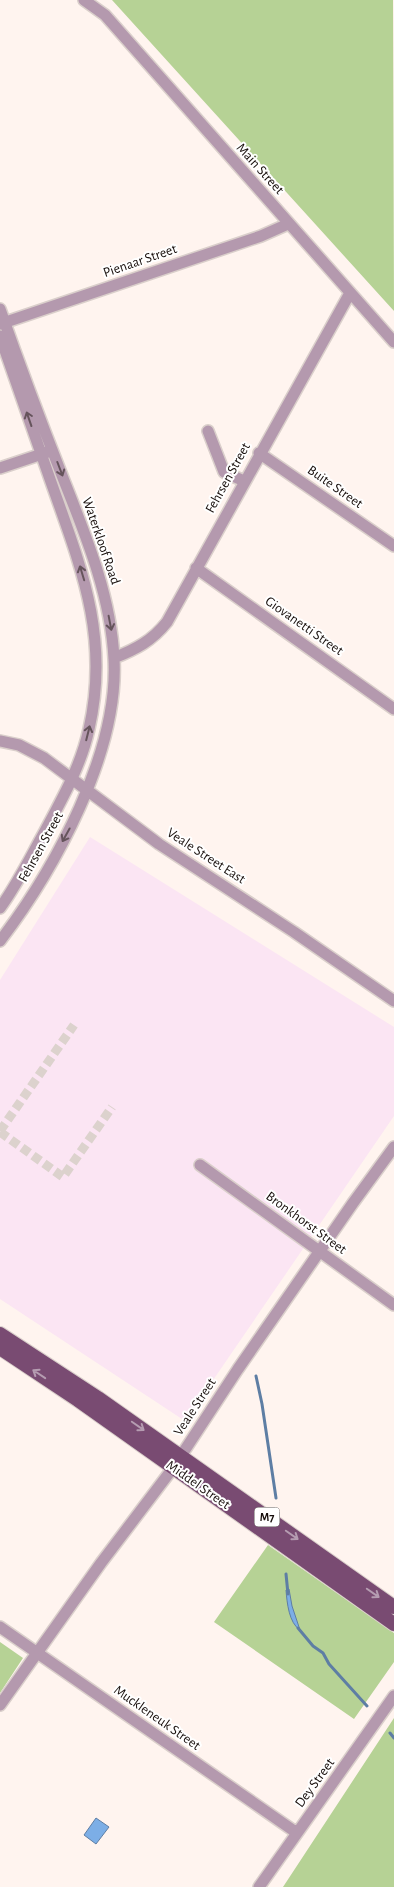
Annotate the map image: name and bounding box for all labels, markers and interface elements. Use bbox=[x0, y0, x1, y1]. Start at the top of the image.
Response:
street label: Main Street bbox=[234, 141, 287, 198]
street label: Pienaar Street bbox=[101, 242, 179, 280]
one-way arrow bbox=[24, 412, 33, 428]
street label: Fehrsen Street bbox=[203, 440, 253, 515]
one-way arrow bbox=[55, 461, 65, 476]
street label: Buite Street bbox=[305, 463, 366, 511]
street label: Waterkloof Road bbox=[80, 496, 122, 586]
one-way arrow bbox=[77, 566, 86, 582]
street label: Giovanetti Street bbox=[262, 594, 346, 658]
one-way arrow bbox=[105, 615, 115, 631]
one-way arrow bbox=[84, 726, 93, 742]
street label: Fehrsen Street bbox=[16, 809, 66, 884]
street label: Veale Street East bbox=[164, 826, 248, 887]
one-way arrow bbox=[61, 827, 71, 842]
street label: Bronkhorst Street bbox=[263, 1189, 349, 1257]
one-way arrow bbox=[32, 1369, 46, 1380]
street label: Veale Street bbox=[171, 1375, 219, 1438]
one-way arrow bbox=[131, 1421, 145, 1431]
street label: Middel Street bbox=[164, 1458, 233, 1512]
road number: M7 bbox=[254, 1508, 280, 1526]
one-way arrow bbox=[285, 1530, 299, 1540]
one-way arrow bbox=[366, 1588, 380, 1598]
street label: Muckleneuk Street bbox=[111, 1683, 203, 1753]
street label: Dey Street bbox=[293, 1756, 338, 1810]

